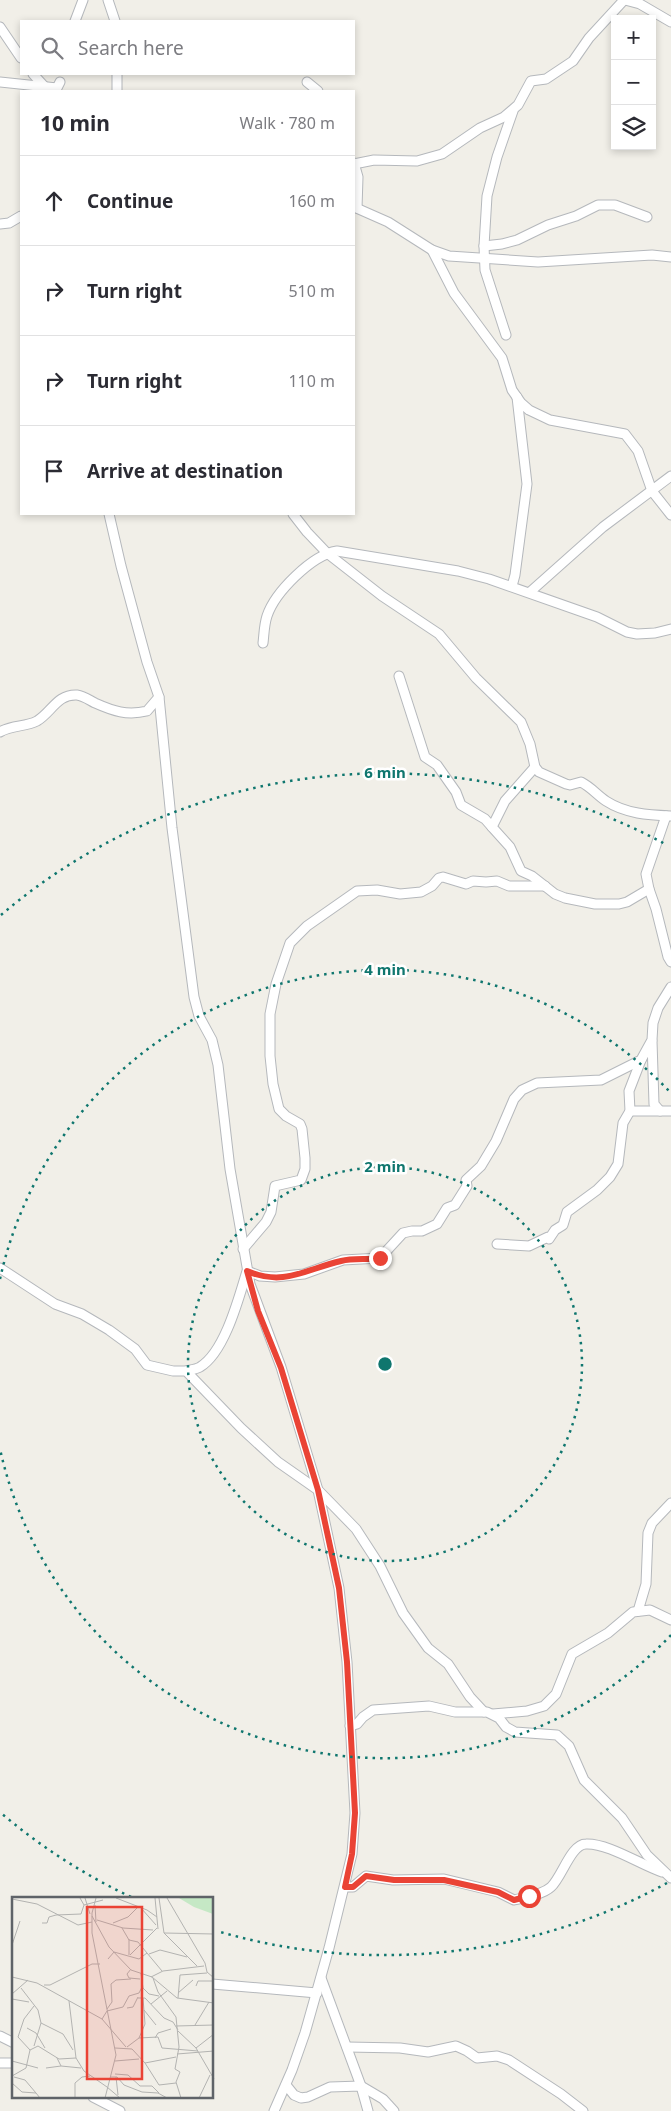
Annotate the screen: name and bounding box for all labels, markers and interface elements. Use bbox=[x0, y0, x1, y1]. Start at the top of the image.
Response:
map controls bbox=[611, 15, 656, 150]
button: + bbox=[611, 15, 656, 60]
search box bbox=[20, 20, 355, 75]
icon: search bbox=[38, 34, 66, 62]
text: Search here bbox=[78, 35, 184, 61]
button: − bbox=[611, 60, 656, 105]
button: layers bbox=[611, 105, 656, 150]
text: 10 min bbox=[40, 109, 110, 137]
text: Walk · 780 m bbox=[240, 112, 335, 134]
icon: ahead bbox=[40, 187, 68, 215]
text: Continue bbox=[87, 188, 173, 214]
text: 160 m bbox=[288, 190, 335, 212]
icon: right bbox=[40, 277, 68, 305]
text: Turn right bbox=[87, 278, 182, 304]
text: 510 m bbox=[288, 280, 335, 302]
icon: right bbox=[40, 367, 68, 395]
text: Turn right bbox=[87, 368, 182, 394]
text: 110 m bbox=[288, 370, 335, 392]
icon: arrive bbox=[40, 457, 68, 485]
text: Arrive at destination bbox=[87, 458, 283, 484]
text: 6 min bbox=[364, 762, 406, 782]
text: 4 min bbox=[364, 959, 406, 979]
text: 2 min bbox=[364, 1156, 406, 1176]
route end bbox=[369, 1247, 392, 1270]
centre of rings bbox=[376, 1355, 394, 1373]
route start bbox=[518, 1885, 541, 1908]
inset map bbox=[12, 1897, 214, 2098]

